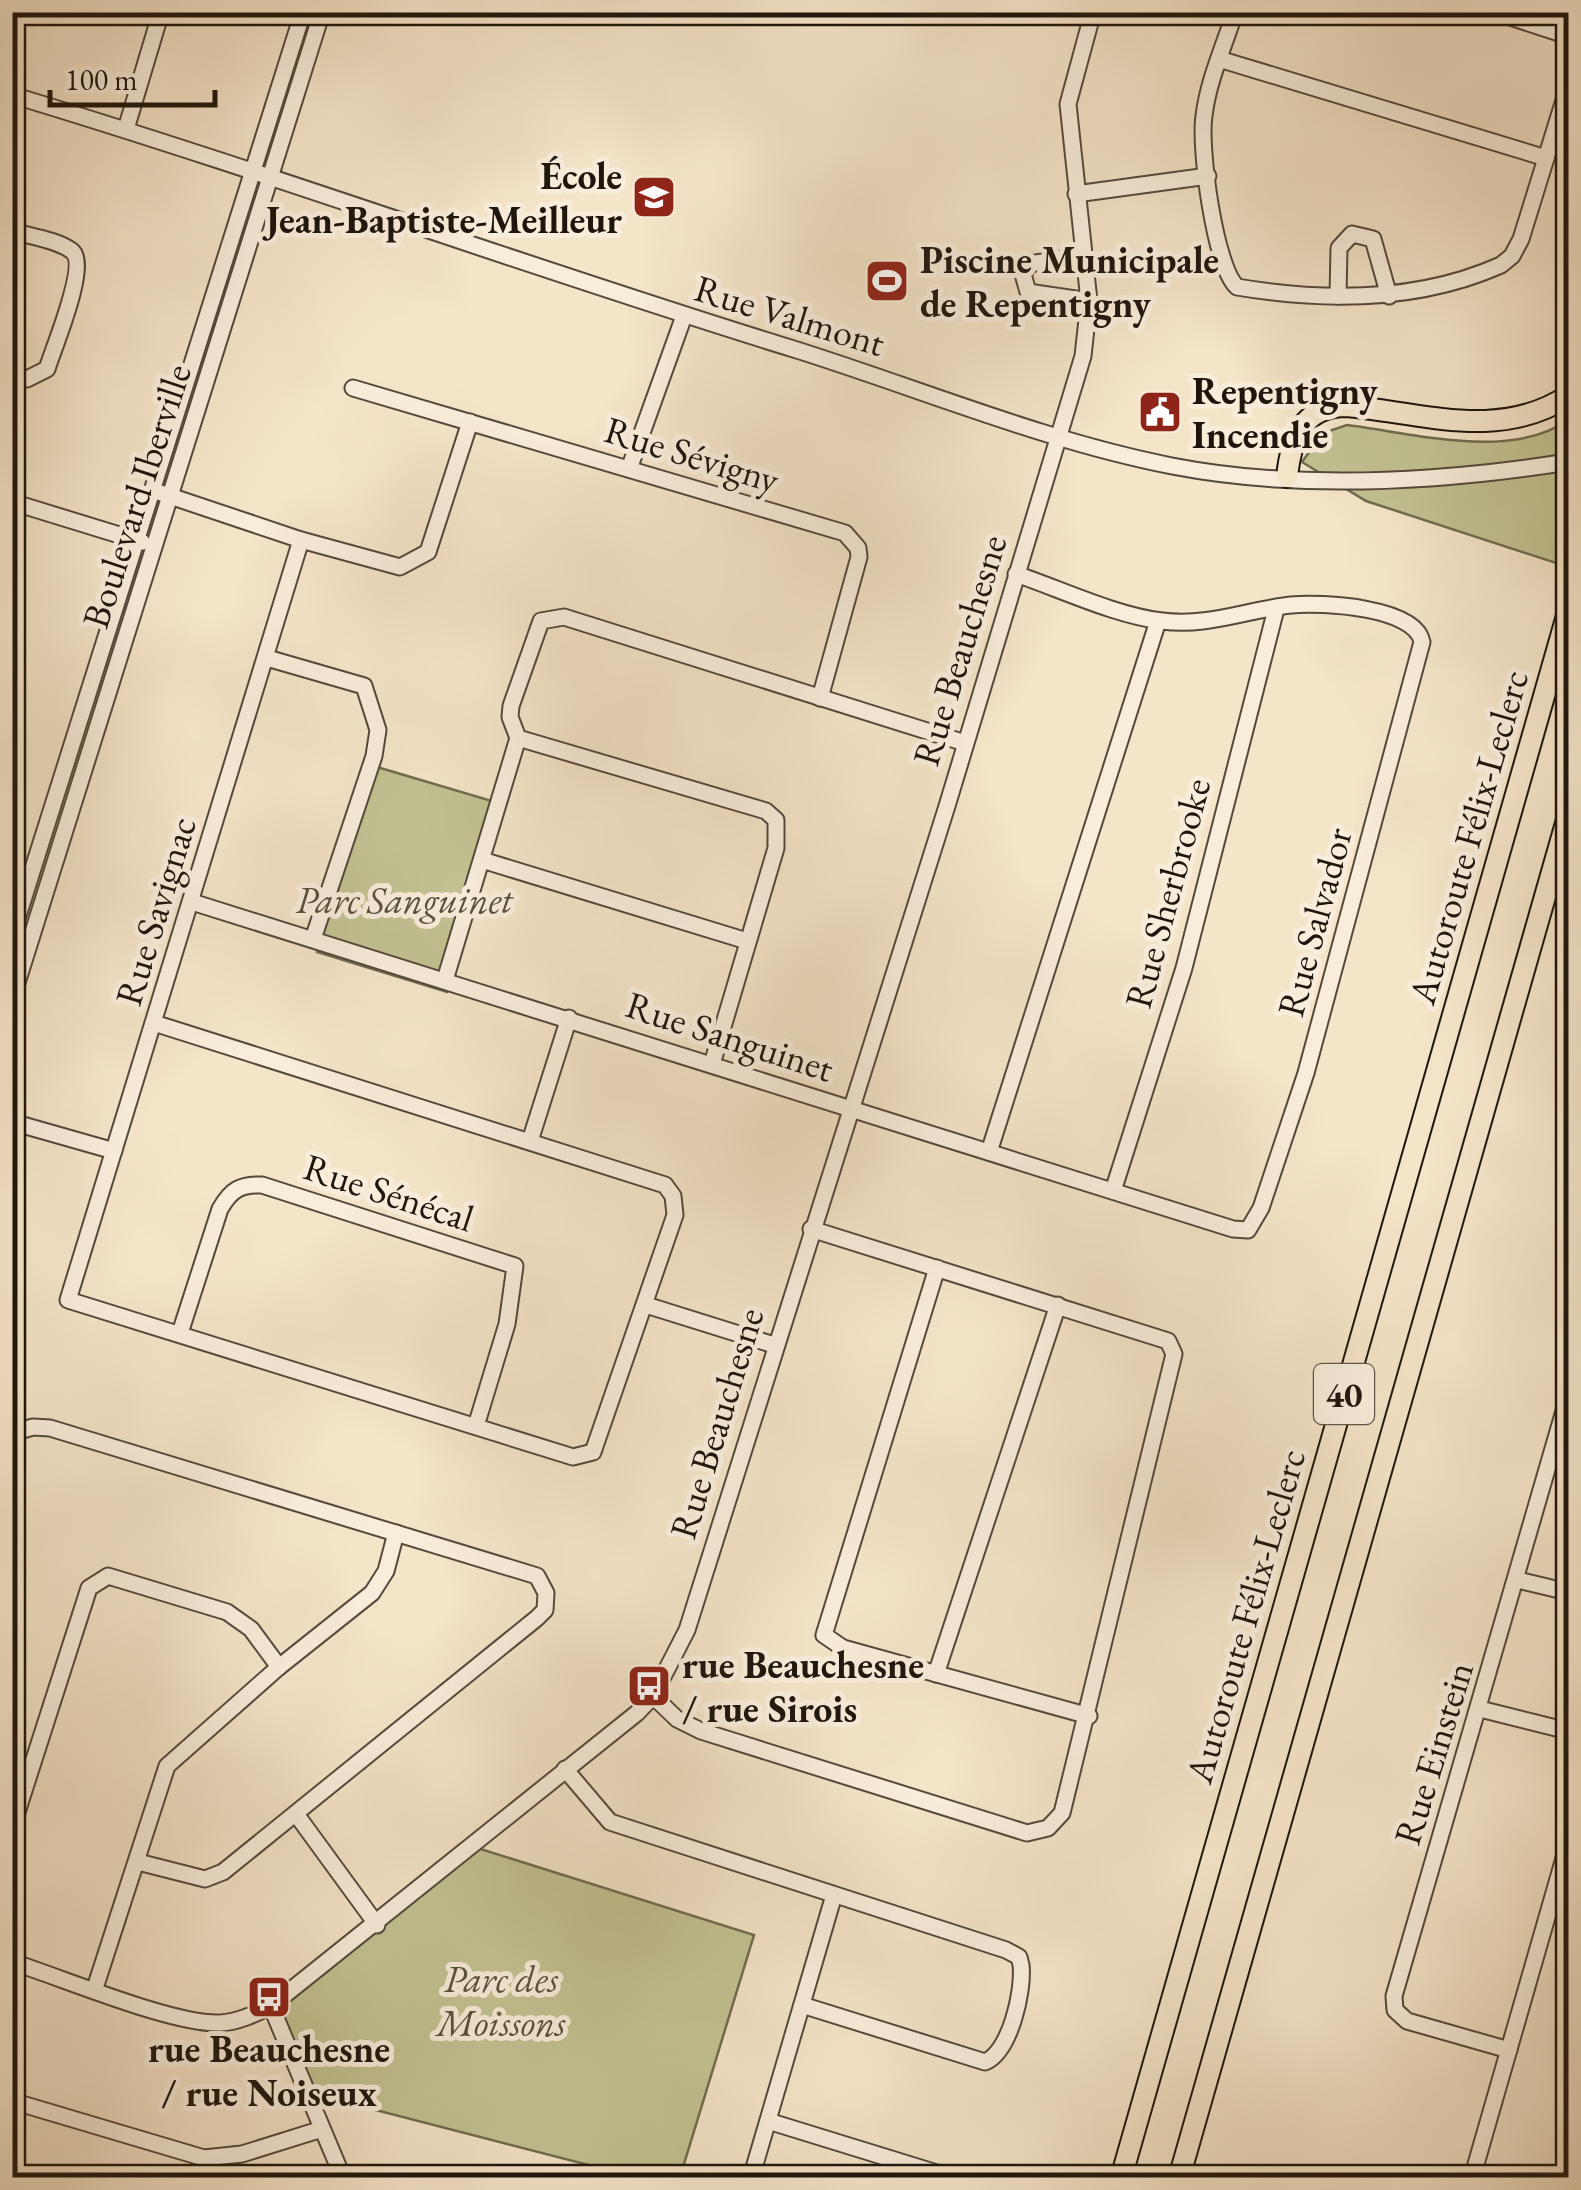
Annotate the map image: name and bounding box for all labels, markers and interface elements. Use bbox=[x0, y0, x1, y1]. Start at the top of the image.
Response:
scale bar bbox=[50, 45, 215, 107]
text: 100 m bbox=[65, 60, 138, 99]
place label: École Jean-Baptiste-Meilleur bbox=[261, 151, 622, 244]
school or university icon: École Jean-Baptiste-Meilleur bbox=[631, 174, 677, 220]
place label: Piscine Municipale de Repentigny bbox=[920, 235, 1219, 328]
sports icon: Piscine Municipale de Repentigny bbox=[864, 258, 910, 304]
street label: Rue Valmont bbox=[689, 263, 891, 367]
street label: Boulevard Iberville bbox=[70, 358, 202, 634]
place label: Repentigny Incendie bbox=[1192, 366, 1378, 459]
public building icon: Repentigny Incendie bbox=[1137, 389, 1183, 435]
street label: Rue Sévigny bbox=[599, 404, 785, 504]
street label: Rue Beauchesne bbox=[901, 529, 1017, 771]
street label: Autoroute Félix-Leclerc bbox=[1397, 664, 1539, 1011]
street label: Rue Sherbrooke bbox=[1113, 773, 1221, 1013]
street label: Rue Savignac bbox=[103, 811, 207, 1011]
street label: Rue Salvador bbox=[1265, 822, 1363, 1022]
park label: Parc Sanguinet bbox=[295, 875, 514, 924]
street label: Rue Sanguinet bbox=[620, 979, 840, 1093]
street label: Rue Sénécal bbox=[298, 1142, 480, 1242]
street label: Rue Beauchesne bbox=[658, 1302, 774, 1544]
road number: 40 bbox=[1314, 1364, 1374, 1424]
street label: Autoroute Félix-Leclerc bbox=[1174, 1443, 1316, 1790]
place label: rue Beauchesne / rue Sirois bbox=[682, 1640, 924, 1733]
street label: Rue Einstein bbox=[1382, 1656, 1484, 1850]
bus stop icon: rue Beauchesne / rue Sirois bbox=[626, 1663, 672, 1709]
park label: Parc des Moissons bbox=[434, 1954, 566, 2047]
bus stop icon: rue Beauchesne / rue Noiseux bbox=[246, 1974, 292, 2020]
place label: rue Beauchesne / rue Noiseux bbox=[148, 2024, 390, 2117]

